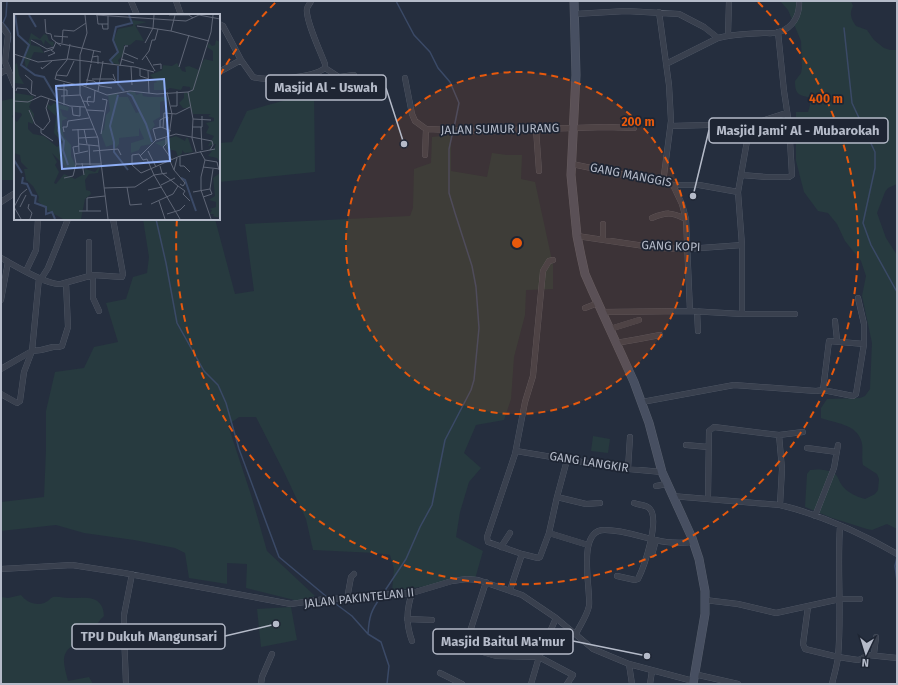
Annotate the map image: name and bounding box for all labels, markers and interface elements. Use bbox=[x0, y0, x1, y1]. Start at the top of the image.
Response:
inset map bbox=[14, 14, 220, 220]
callout: Masjid Al - Uswah bbox=[266, 75, 386, 100]
text: Masjid Al - Uswah bbox=[274, 80, 378, 95]
text: 400 m bbox=[809, 92, 843, 106]
text: 200 m bbox=[621, 115, 655, 129]
callout: Masjid Jami' Al - Mubarokah bbox=[709, 118, 888, 143]
street label: JALAN SUMUR JURANG bbox=[441, 121, 559, 137]
text: Masjid Jami' Al - Mubarokah bbox=[716, 123, 880, 138]
street label: GANG MANGGIS bbox=[589, 160, 674, 190]
centre of rings bbox=[510, 236, 524, 250]
street label: GANG KOPI bbox=[641, 238, 701, 254]
street label: GANG LANGKIR bbox=[548, 449, 630, 475]
street label: JALAN PAKINTELAN II bbox=[303, 585, 415, 611]
callout: TPU Dukuh Mangunsari bbox=[72, 624, 225, 649]
text: TPU Dukuh Mangunsari bbox=[81, 629, 217, 644]
callout: Masjid Baitul Ma'mur bbox=[433, 629, 573, 654]
north arrow bbox=[846, 633, 886, 673]
text: Masjid Baitul Ma'mur bbox=[441, 634, 566, 649]
text: N bbox=[861, 656, 869, 669]

